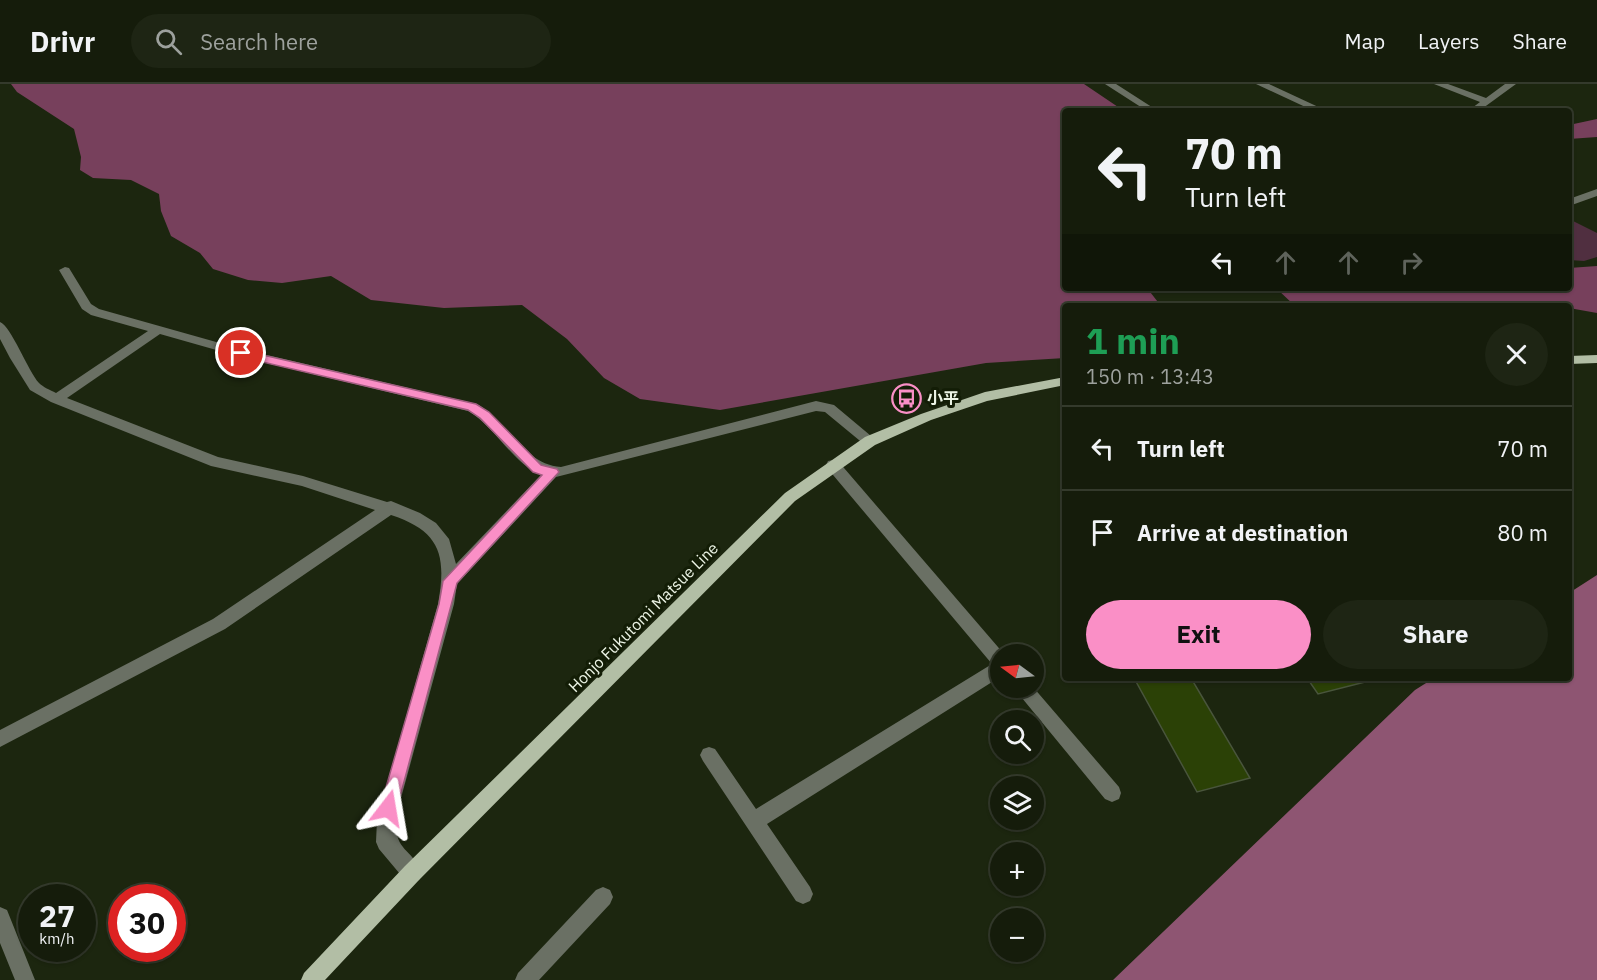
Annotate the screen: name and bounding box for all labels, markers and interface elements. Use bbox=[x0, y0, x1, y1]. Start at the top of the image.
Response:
search box bbox=[131, 14, 551, 68]
text: Drivr bbox=[30, 23, 95, 60]
icon: search bbox=[152, 25, 185, 58]
text: Search here bbox=[200, 27, 318, 56]
text: Map bbox=[1345, 27, 1385, 55]
text: Layers bbox=[1418, 27, 1480, 55]
text: Share bbox=[1513, 27, 1567, 55]
text: 70 m bbox=[1185, 126, 1283, 181]
icon: left bbox=[1086, 132, 1164, 210]
text: Turn left bbox=[1185, 179, 1286, 214]
icon: left bbox=[1206, 246, 1239, 279]
icon: ahead bbox=[1269, 246, 1302, 279]
icon: ahead bbox=[1332, 246, 1365, 279]
icon: right bbox=[1395, 246, 1428, 279]
text: 1 min bbox=[1086, 317, 1180, 364]
button: close bbox=[1485, 323, 1548, 386]
pin bbox=[215, 327, 266, 378]
icon: arrive bbox=[224, 336, 257, 369]
text: 150 m · 13:43 bbox=[1086, 363, 1214, 390]
bus stop icon: 小平 bbox=[890, 382, 922, 414]
place label: 小平 bbox=[927, 388, 959, 408]
icon: left bbox=[1086, 432, 1119, 465]
text: Turn left bbox=[1137, 434, 1225, 463]
text: 70 m bbox=[1497, 434, 1548, 463]
icon: arrive bbox=[1086, 516, 1119, 549]
text: Arrive at destination bbox=[1137, 518, 1348, 547]
text: 80 m bbox=[1497, 518, 1548, 547]
street label: Honjo Fukutomi Matsue Line bbox=[564, 538, 722, 696]
button: Exit bbox=[1086, 600, 1311, 669]
button: Share bbox=[1323, 600, 1548, 669]
north arrow bbox=[990, 644, 1044, 698]
map controls bbox=[990, 644, 1044, 962]
button: search bbox=[990, 710, 1044, 764]
position arrow bbox=[356, 776, 420, 840]
button: layers bbox=[990, 776, 1044, 830]
button: + bbox=[990, 842, 1044, 896]
speed limit sign: 30 bbox=[108, 884, 186, 962]
text: 27 bbox=[39, 896, 75, 935]
button: − bbox=[990, 908, 1044, 962]
text: km/h bbox=[39, 929, 75, 948]

